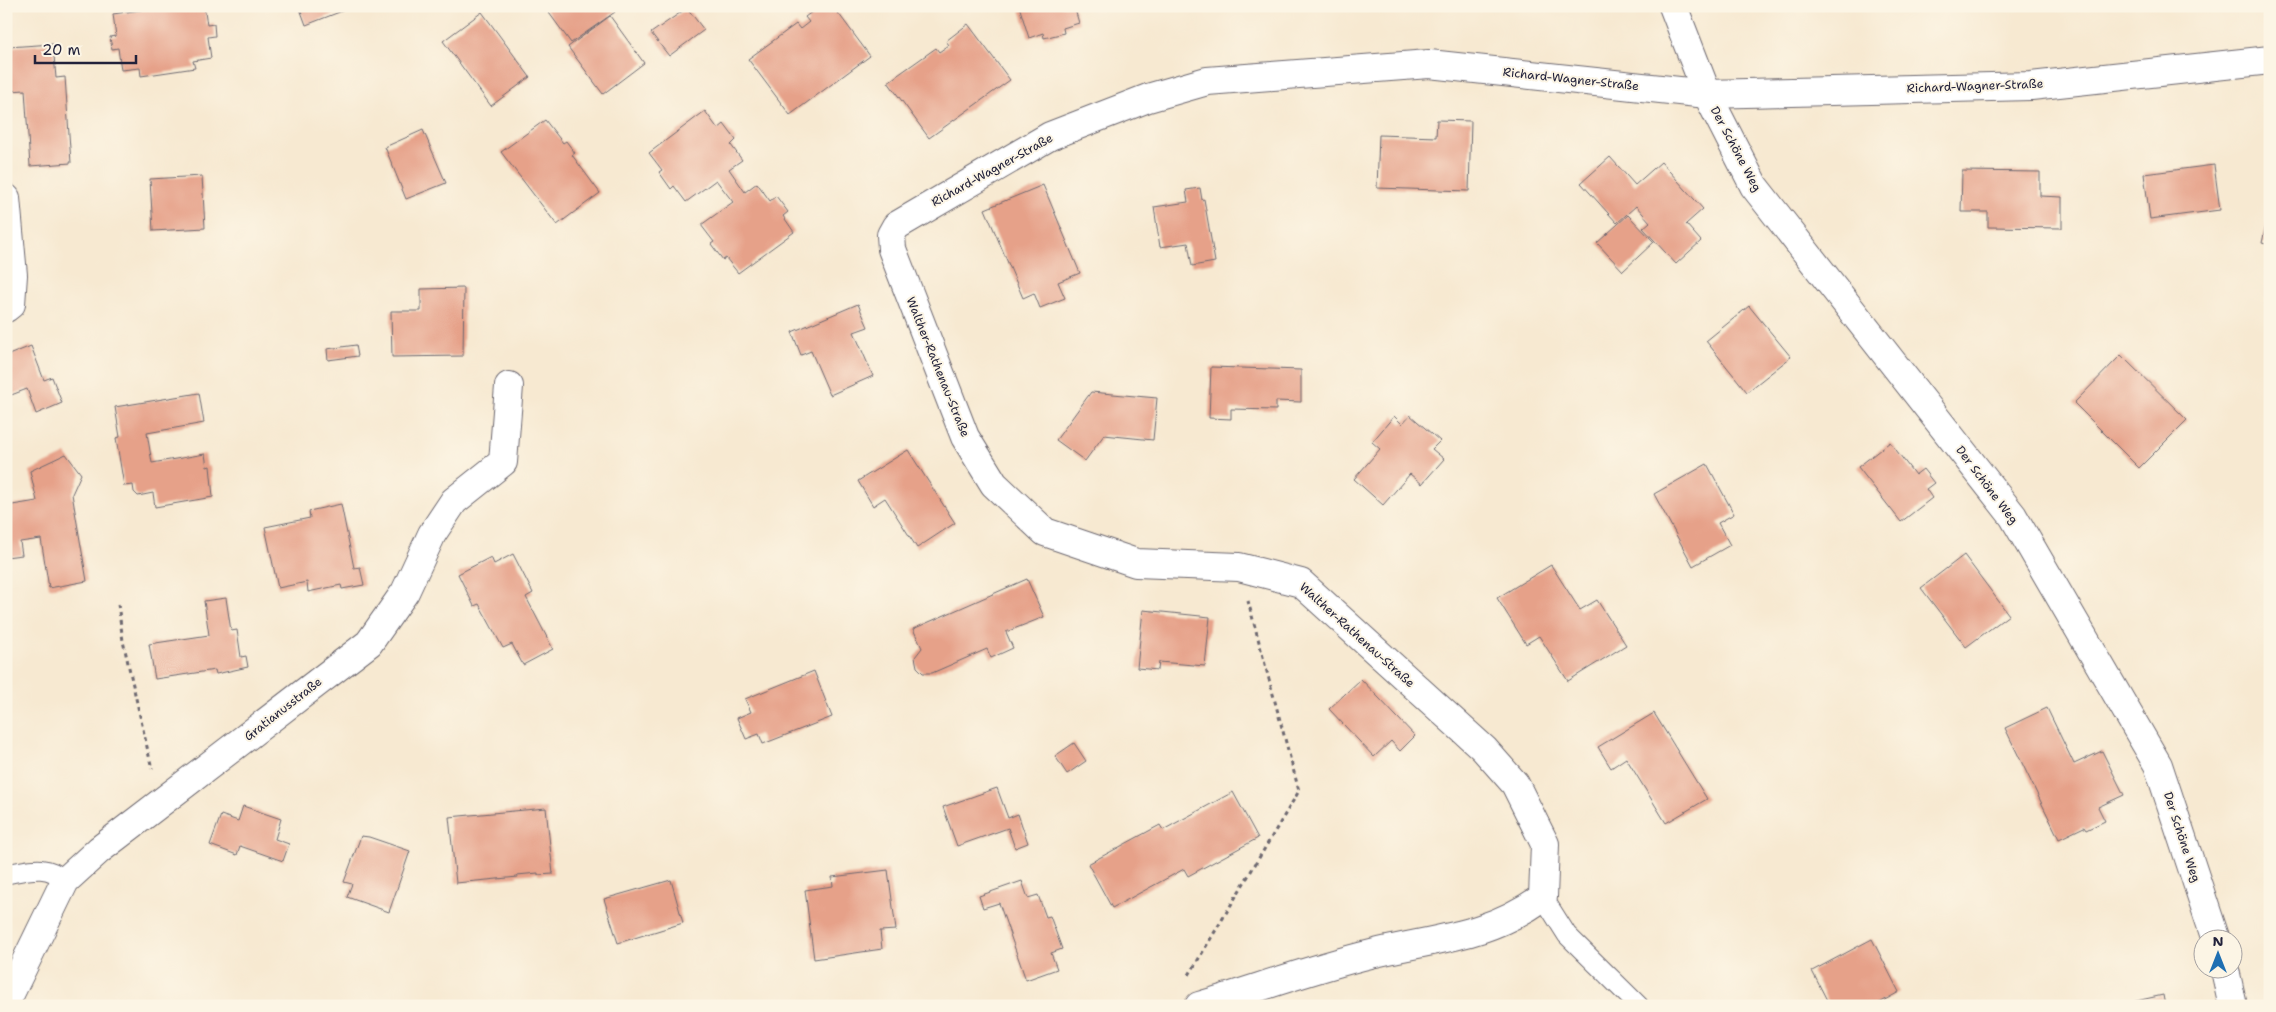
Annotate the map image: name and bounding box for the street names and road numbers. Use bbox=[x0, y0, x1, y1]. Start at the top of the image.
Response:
street label: Richard-Wagner-Straße bbox=[1502, 64, 1640, 94]
street label: Richard-Wagner-Straße bbox=[1906, 76, 2044, 96]
street label: Der Schöne Weg bbox=[1707, 104, 1765, 194]
street label: Richard-Wagner-Straße bbox=[928, 130, 1056, 210]
street label: Walther-Rathenau-Straße bbox=[903, 295, 974, 440]
street label: Der Schöne Weg bbox=[1952, 443, 2022, 527]
street label: Walther-Rathenau-Straße bbox=[1296, 579, 1418, 691]
street label: Gratianusstraße bbox=[241, 674, 325, 744]
street label: Der Schöne Weg bbox=[2160, 790, 2204, 884]

